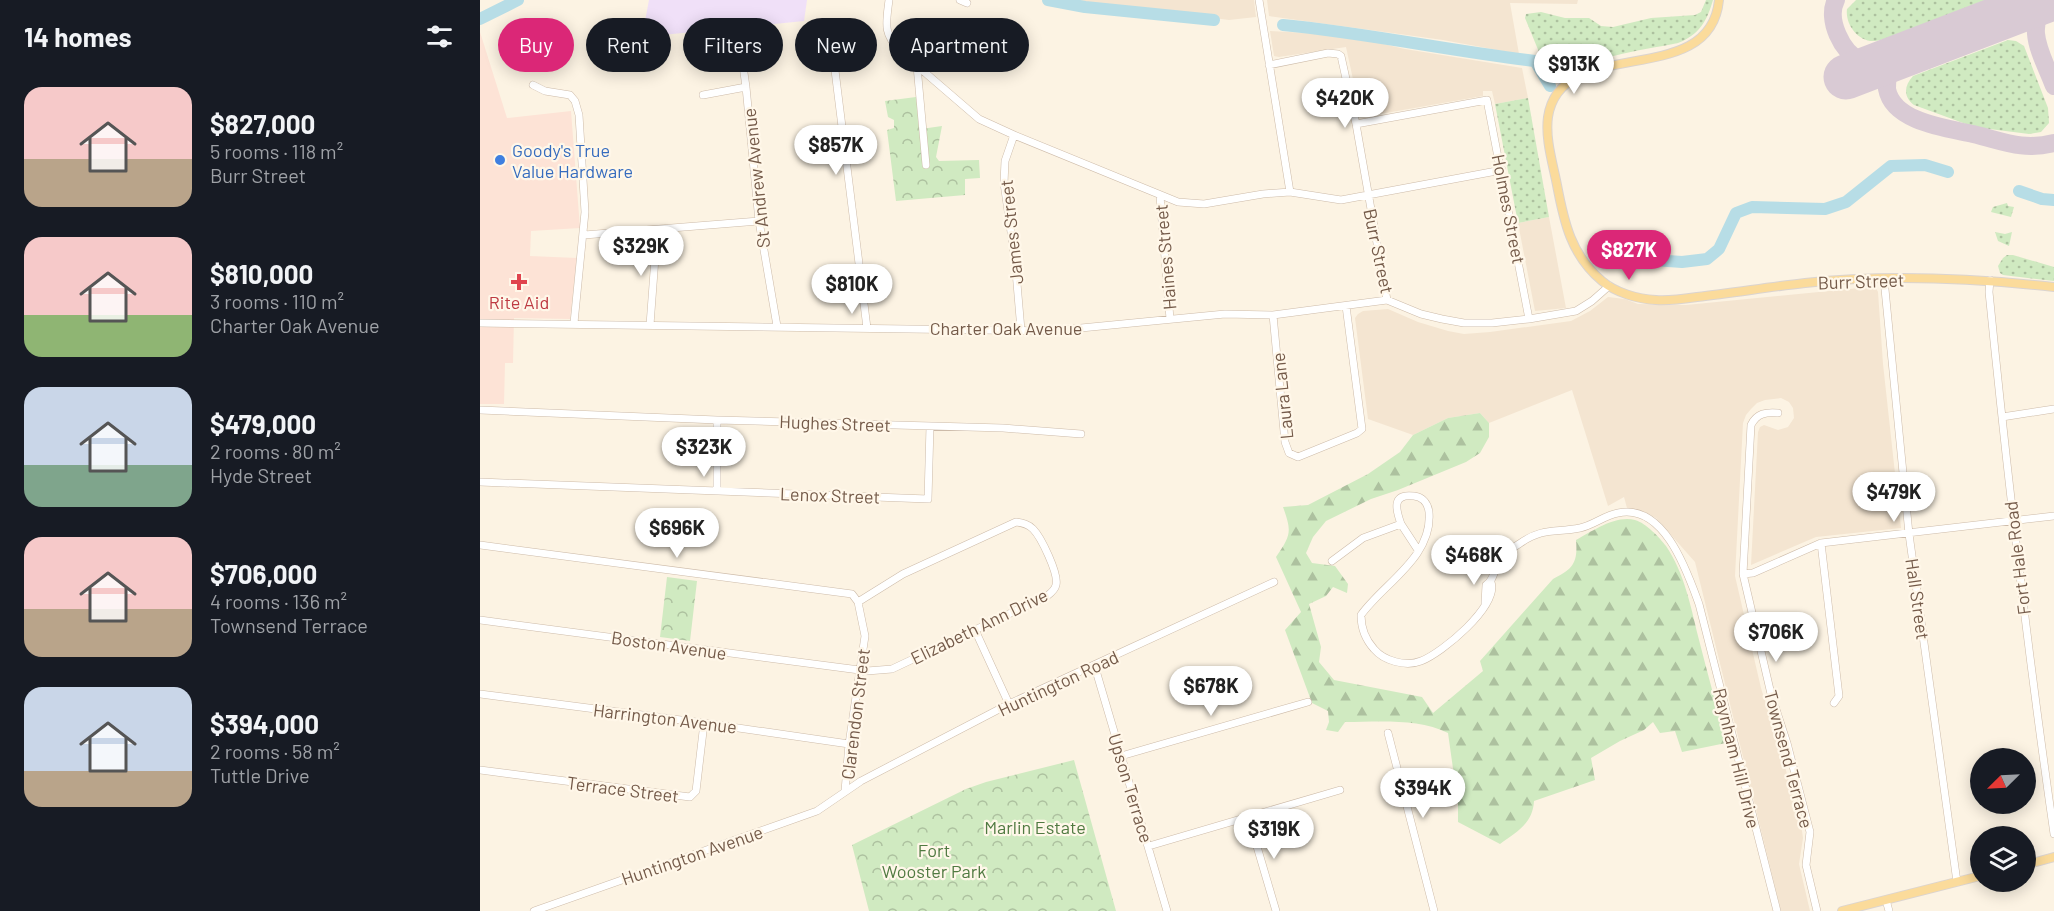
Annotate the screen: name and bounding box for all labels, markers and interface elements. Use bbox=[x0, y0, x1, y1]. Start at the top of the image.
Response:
chip: Buy bbox=[498, 18, 574, 72]
chip: Rent bbox=[586, 18, 671, 72]
chip: Filters bbox=[683, 18, 783, 72]
chip: New bbox=[795, 18, 877, 72]
chip: Apartment bbox=[889, 18, 1029, 72]
icon: filters bbox=[423, 20, 456, 53]
text: 14 homes bbox=[24, 21, 131, 52]
pin: $913K bbox=[1532, 44, 1616, 95]
text: $913K bbox=[1548, 51, 1600, 75]
pin: $420K bbox=[1303, 78, 1387, 129]
text: $420K bbox=[1316, 85, 1374, 109]
street label: St Andrew Avenue bbox=[738, 107, 774, 249]
text: $827,000 bbox=[210, 108, 315, 139]
icon: home bbox=[72, 111, 144, 183]
pin: $857K bbox=[794, 125, 878, 176]
text: $857K bbox=[808, 132, 864, 156]
text: 5 rooms · 118 m² bbox=[210, 139, 343, 163]
place label: Goody's True Value Hardware bbox=[512, 139, 633, 182]
street label: Holmes Street bbox=[1488, 152, 1530, 266]
marker: Goody's True Value Hardware bbox=[493, 153, 507, 167]
text: Burr Street bbox=[210, 163, 306, 187]
street label: James Street bbox=[995, 179, 1027, 285]
street label: Haines Street bbox=[1149, 203, 1181, 311]
street label: Burr Street bbox=[1359, 206, 1399, 296]
pin: $329K bbox=[599, 226, 683, 277]
pin: $827K bbox=[1587, 230, 1671, 281]
text: $329K bbox=[613, 233, 669, 257]
text: $827K bbox=[1601, 237, 1657, 261]
text: $810,000 bbox=[210, 258, 313, 289]
icon: home bbox=[72, 261, 144, 333]
pin: $810K bbox=[810, 264, 894, 315]
street label: Burr Street bbox=[1817, 268, 1905, 294]
text: $810K bbox=[825, 271, 879, 295]
marker: Rite Aid bbox=[512, 275, 526, 289]
text: 3 rooms · 110 m² bbox=[210, 289, 344, 313]
place label: Rite Aid bbox=[489, 291, 549, 313]
text: Charter Oak Avenue bbox=[210, 313, 380, 337]
street label: Charter Oak Avenue bbox=[930, 317, 1082, 339]
street label: Laura Lane bbox=[1267, 352, 1297, 440]
text: $479,000 bbox=[210, 408, 316, 439]
street label: Hughes Street bbox=[779, 410, 891, 436]
icon: home bbox=[72, 411, 144, 483]
pin: $323K bbox=[662, 427, 746, 478]
text: $323K bbox=[676, 434, 732, 458]
text: 2 rooms · 80 m² bbox=[210, 439, 341, 463]
text: Hyde Street bbox=[210, 463, 312, 487]
pin: $479K bbox=[1852, 472, 1936, 523]
text: $479K bbox=[1866, 479, 1922, 503]
street label: Lenox Street bbox=[779, 482, 881, 508]
street label: Fort Hale Road bbox=[1999, 500, 2035, 616]
pin: $696K bbox=[635, 508, 719, 559]
text: $696K bbox=[649, 515, 705, 539]
pin: $468K bbox=[1432, 535, 1516, 586]
text: $468K bbox=[1445, 542, 1503, 566]
street label: Hall Street bbox=[1901, 557, 1935, 641]
text: $706,000 bbox=[210, 558, 317, 589]
icon: home bbox=[72, 561, 144, 633]
street label: Elizabeth Ann Drive bbox=[907, 583, 1051, 669]
text: 4 rooms · 136 m² bbox=[210, 589, 347, 613]
pin: $706K bbox=[1734, 612, 1818, 663]
text: Townsend Terrace bbox=[210, 613, 368, 637]
text: $706K bbox=[1748, 619, 1804, 643]
street label: Boston Avenue bbox=[610, 626, 728, 664]
street label: Huntington Road bbox=[994, 645, 1122, 721]
street label: Clarendon Street bbox=[836, 647, 874, 781]
pin: $678K bbox=[1169, 666, 1253, 717]
text: $678K bbox=[1183, 673, 1239, 697]
street label: Raynham Hill Drive bbox=[1709, 686, 1765, 830]
street label: Townsend Terrace bbox=[1760, 688, 1818, 830]
street label: Harrington Avenue bbox=[592, 698, 738, 738]
text: $394,000 bbox=[210, 708, 319, 739]
icon: home bbox=[72, 711, 144, 783]
street label: Upson Terrace bbox=[1104, 731, 1158, 845]
text: 2 rooms · 58 m² bbox=[210, 739, 340, 763]
north arrow bbox=[1970, 748, 2036, 814]
map controls bbox=[1970, 748, 2036, 892]
text: Tuttle Drive bbox=[210, 763, 310, 787]
pin: $394K bbox=[1381, 768, 1465, 819]
street label: Terrace Street bbox=[566, 771, 680, 807]
text: $394K bbox=[1394, 775, 1452, 799]
pin: $319K bbox=[1232, 809, 1316, 860]
park label: Marlin Estate bbox=[984, 816, 1086, 838]
text: $319K bbox=[1248, 816, 1300, 840]
street label: Huntington Avenue bbox=[618, 820, 766, 890]
button: layers bbox=[1970, 826, 2036, 892]
park label: Fort Wooster Park bbox=[882, 839, 986, 882]

